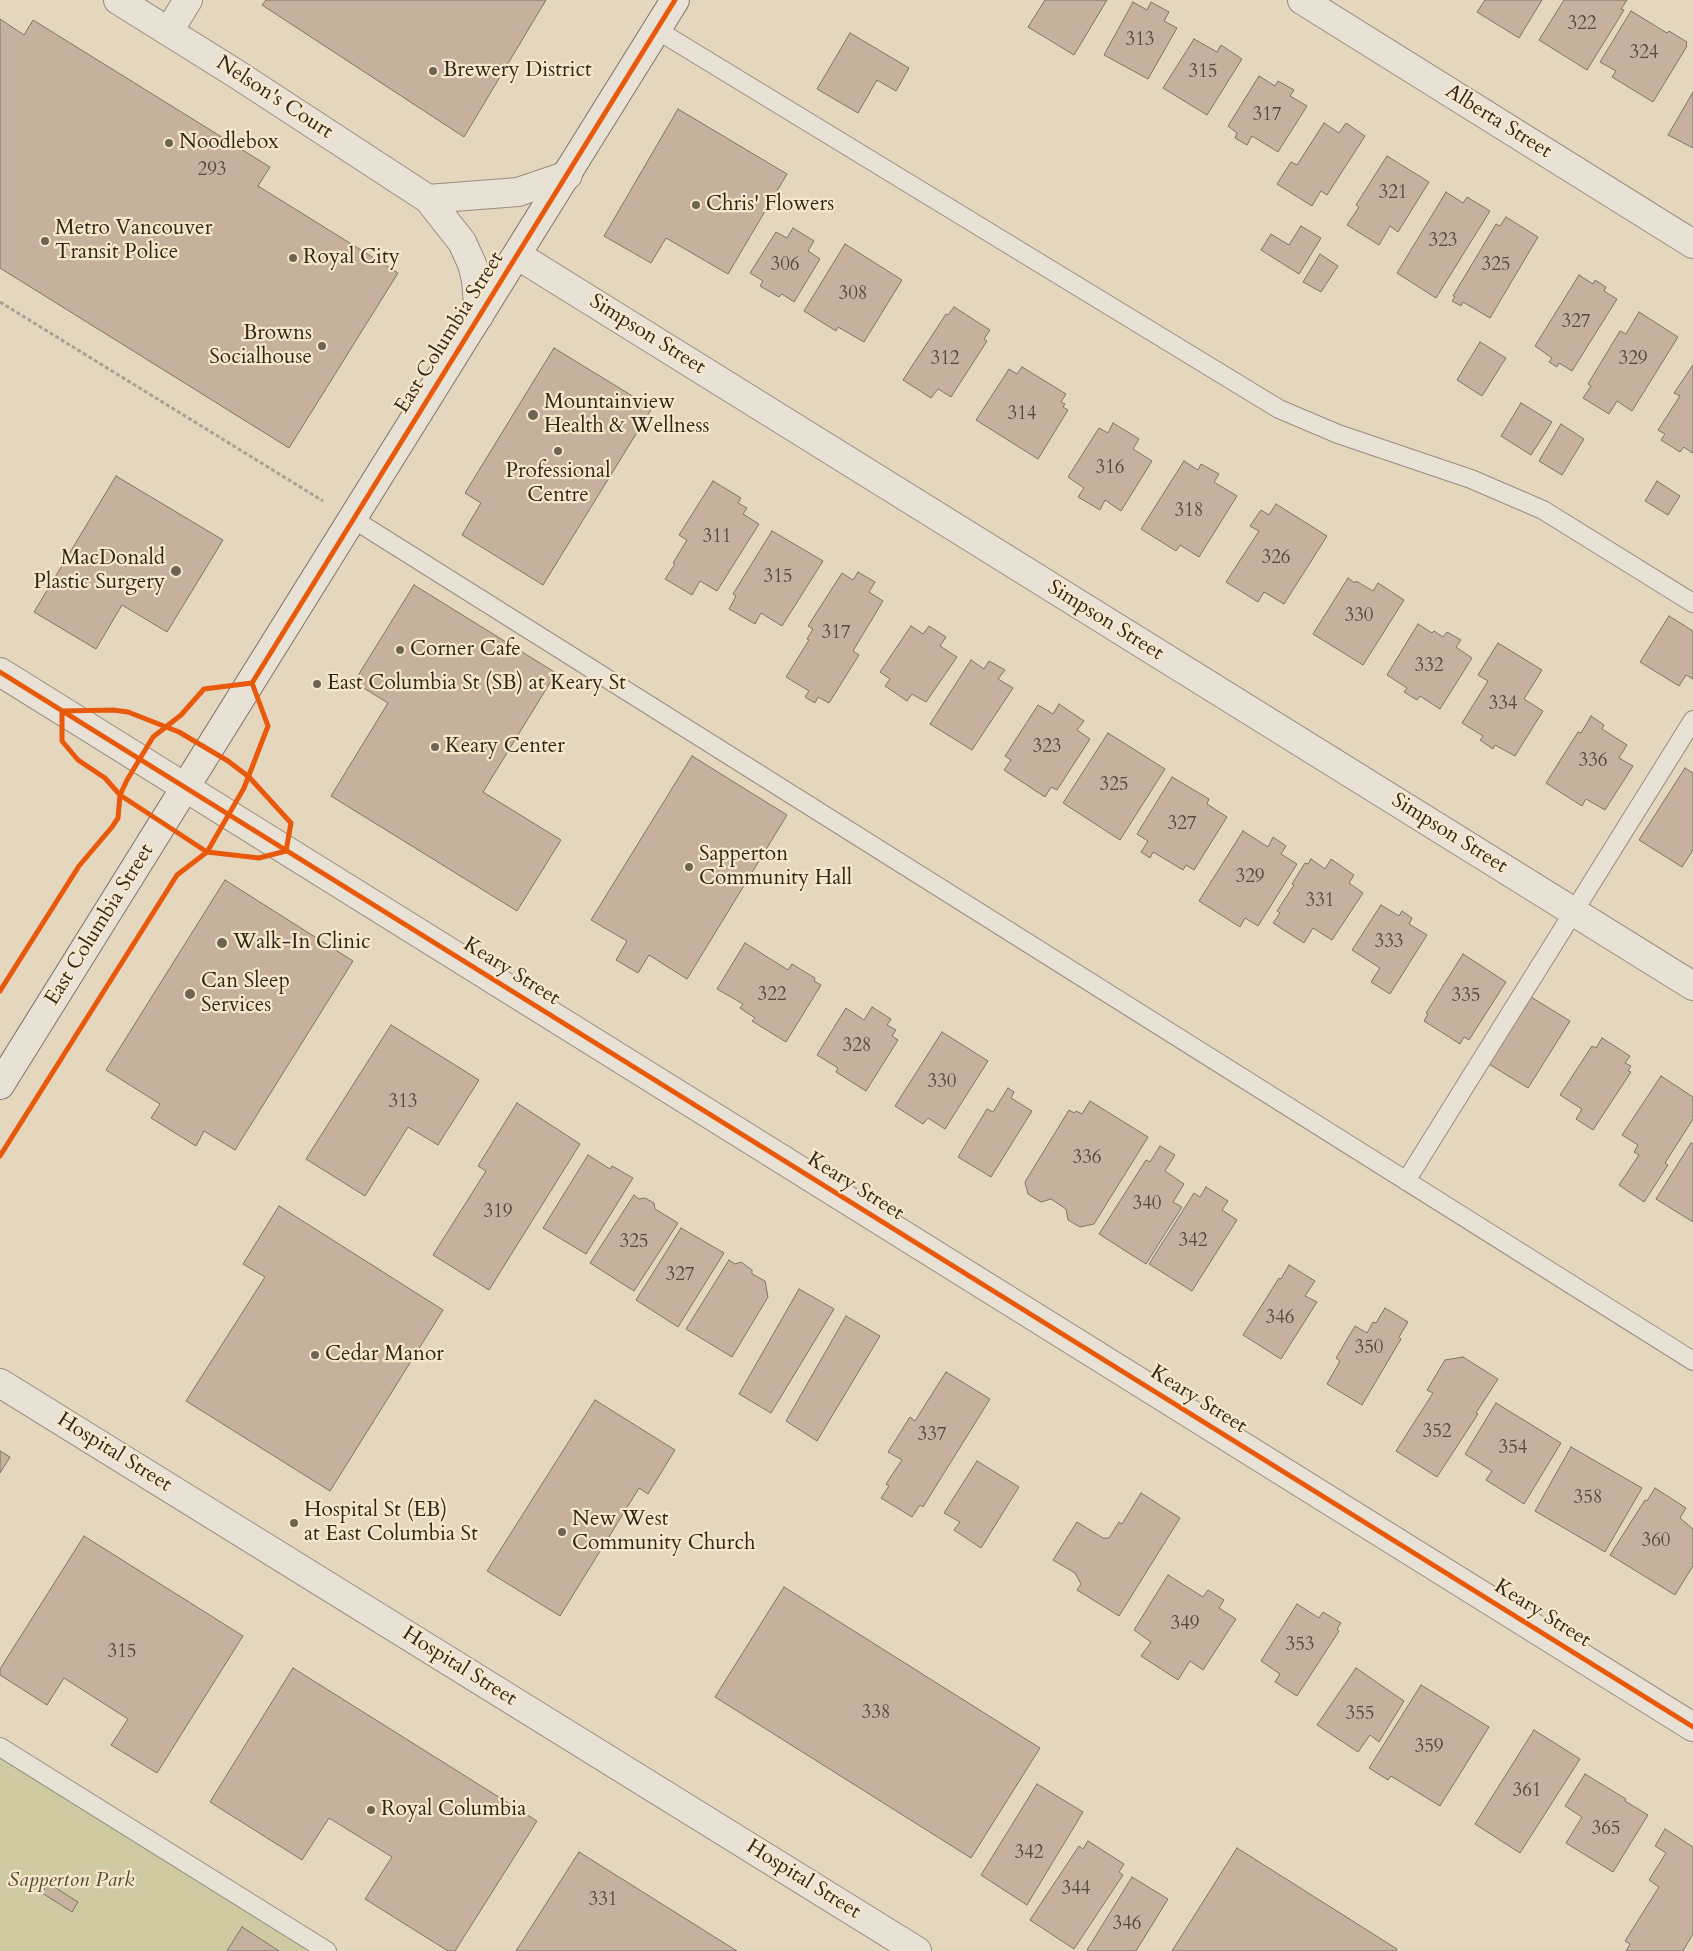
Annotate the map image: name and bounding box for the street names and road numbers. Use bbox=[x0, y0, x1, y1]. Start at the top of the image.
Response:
street label: Nelson's Court bbox=[211, 51, 337, 145]
street label: Alberta Street bbox=[1440, 79, 1556, 165]
street label: East Columbia Street bbox=[390, 248, 510, 418]
street label: Simpson Street bbox=[584, 289, 710, 381]
street label: Simpson Street bbox=[1042, 575, 1168, 667]
street label: Simpson Street bbox=[1386, 788, 1512, 880]
street label: East Columbia Street bbox=[40, 840, 160, 1010]
street label: Keary Street bbox=[458, 932, 564, 1012]
street label: Keary Street bbox=[802, 1147, 908, 1227]
street label: Keary Street bbox=[1145, 1360, 1251, 1440]
street label: Hospital Street bbox=[52, 1408, 176, 1498]
street label: Keary Street bbox=[1489, 1574, 1595, 1654]
street label: Hospital Street bbox=[397, 1622, 521, 1712]
street label: Hospital Street bbox=[741, 1835, 865, 1925]

